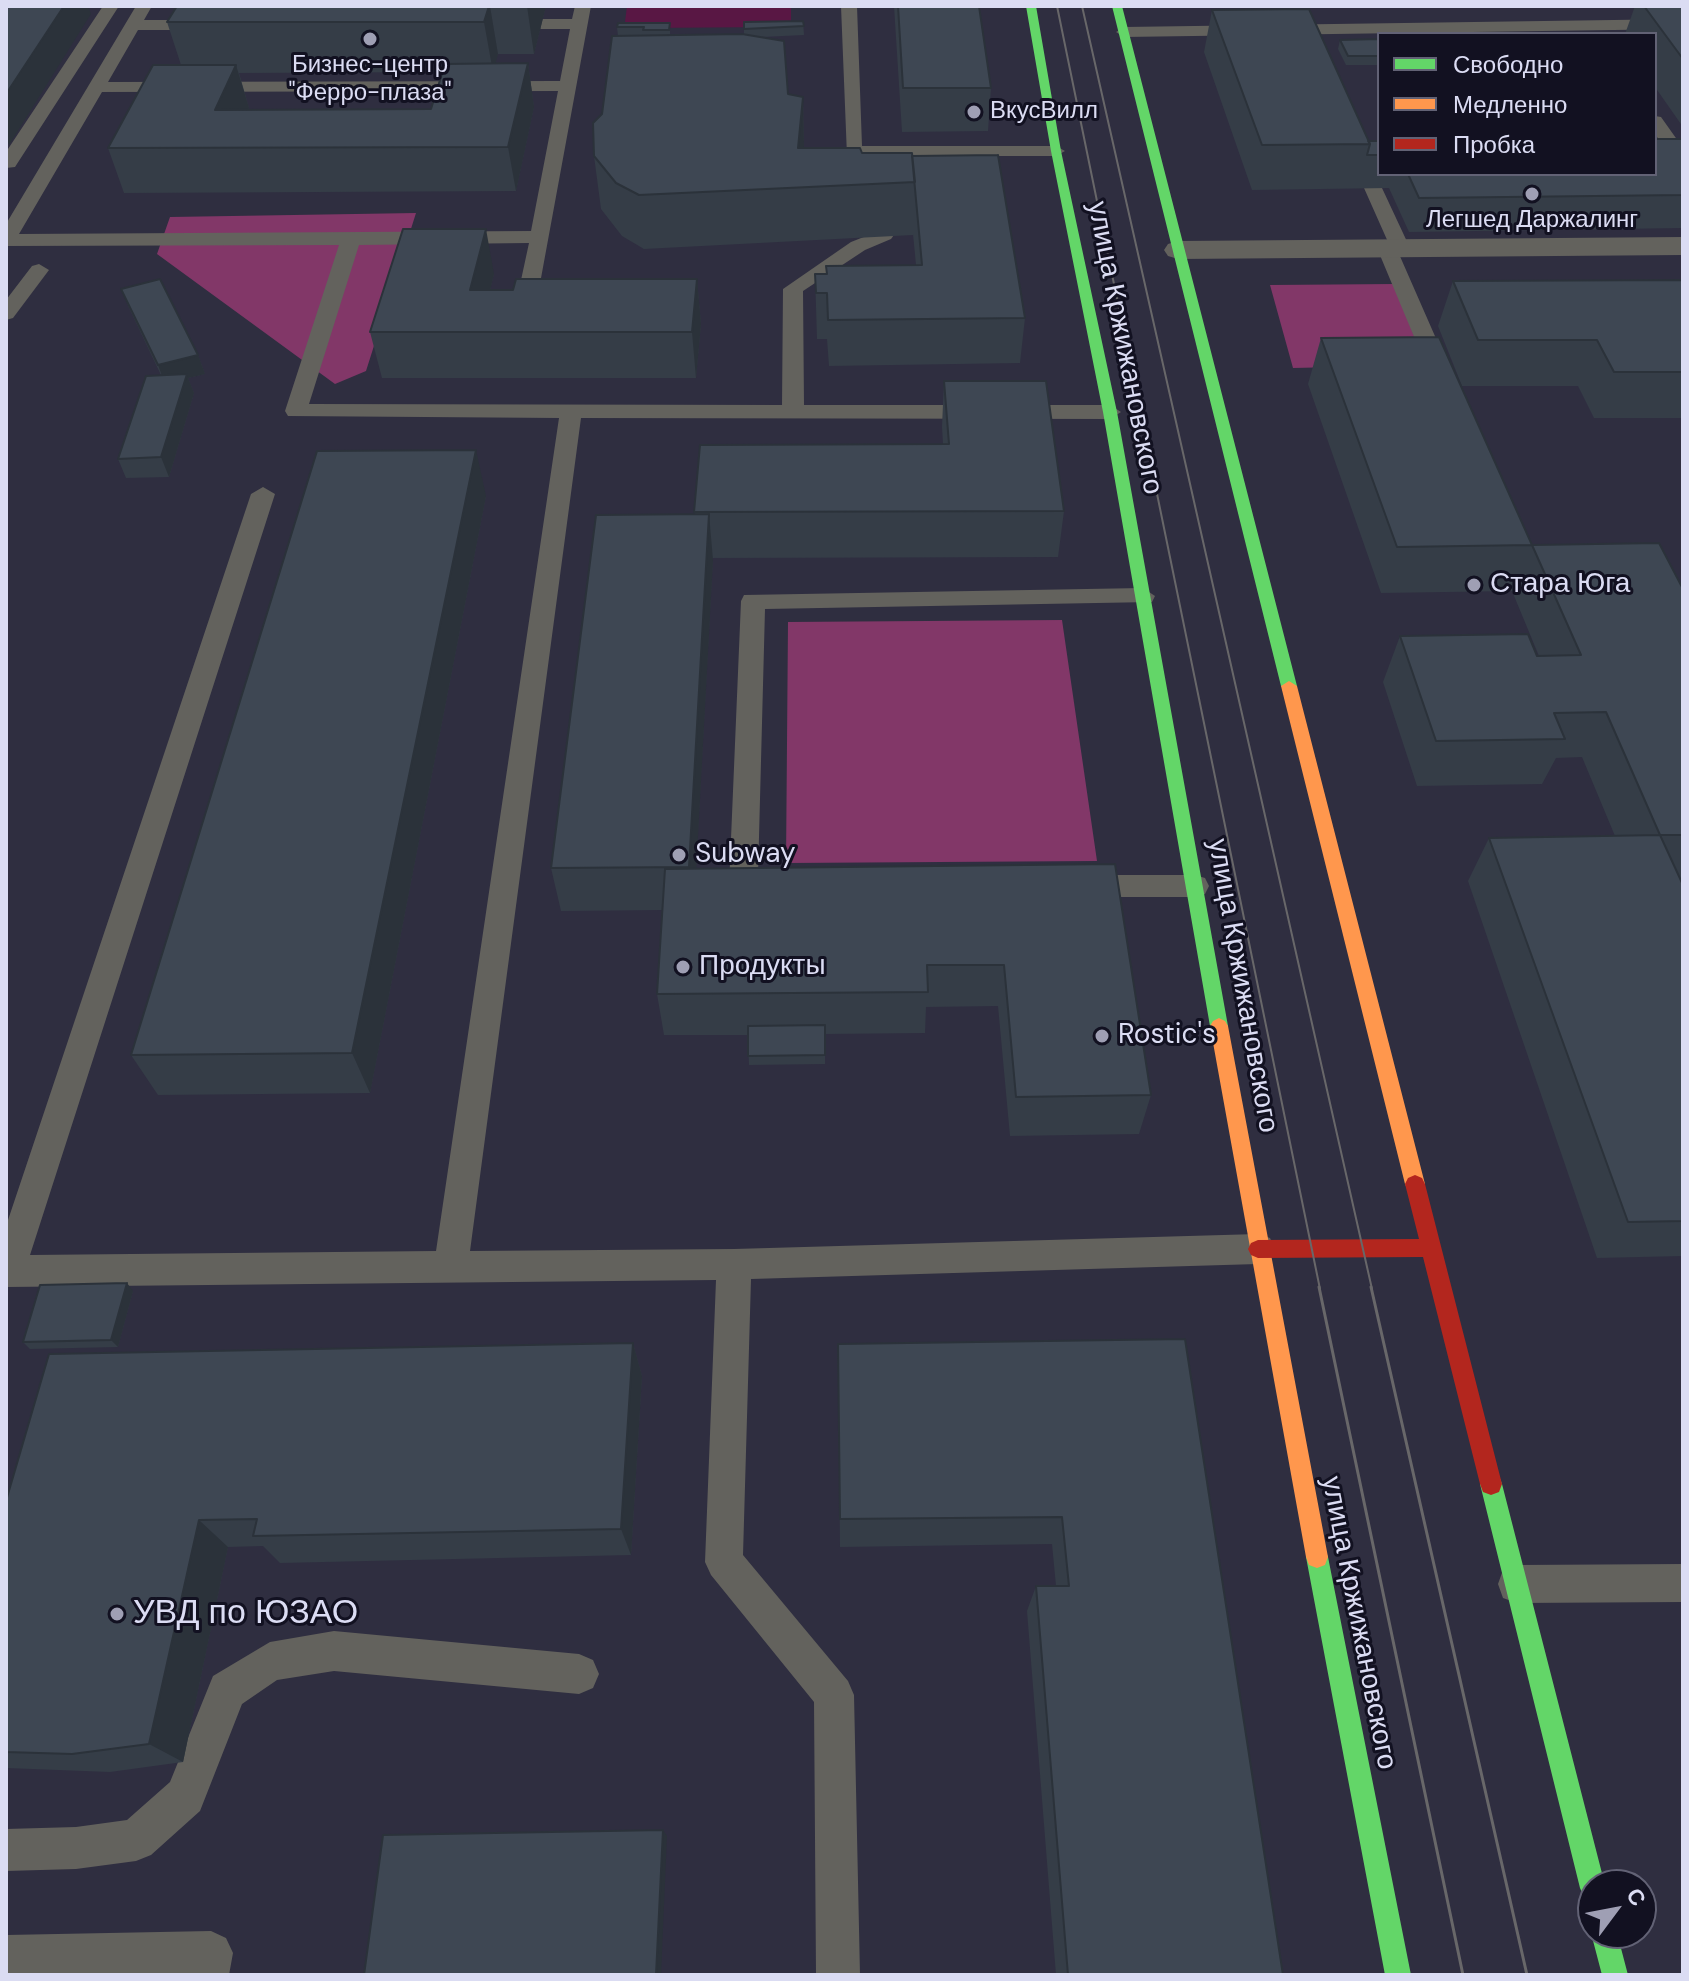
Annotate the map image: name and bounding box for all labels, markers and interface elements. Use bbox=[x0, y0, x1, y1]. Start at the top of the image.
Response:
marker: Бизнес-центр "Ферро-плаза" bbox=[361, 30, 379, 48]
legend bbox=[1377, 32, 1657, 176]
text: Свободно bbox=[1453, 49, 1563, 80]
place label: Бизнес-центр "Ферро-плаза" bbox=[288, 52, 452, 108]
text: Медленно bbox=[1453, 89, 1567, 120]
place label: ВкусВилл bbox=[990, 98, 1098, 126]
marker: ВкусВилл bbox=[965, 103, 983, 121]
text: Пробка bbox=[1453, 129, 1535, 160]
marker: Легшед Даржалинг bbox=[1523, 185, 1541, 203]
street label: улица Кржижановского bbox=[1079, 199, 1169, 497]
place label: Легшед Даржалинг bbox=[1426, 207, 1638, 235]
place label: Стара Юга bbox=[1490, 568, 1630, 602]
marker: Стара Юга bbox=[1465, 576, 1483, 594]
street label: улица Кржижановского bbox=[1200, 836, 1284, 1136]
place label: Subway bbox=[695, 838, 796, 872]
marker: Subway bbox=[670, 846, 688, 864]
place label: Продукты bbox=[699, 950, 826, 984]
marker: Продукты bbox=[674, 958, 692, 976]
place label: Rostic's bbox=[1118, 1019, 1216, 1053]
marker: Rostic's bbox=[1093, 1027, 1111, 1045]
street label: улица Кржижановского bbox=[1313, 1474, 1403, 1772]
place label: УВД по ЮЗАО bbox=[133, 1594, 358, 1634]
marker: УВД по ЮЗАО bbox=[108, 1605, 126, 1623]
north arrow bbox=[1577, 1869, 1657, 1949]
text: С bbox=[1620, 1883, 1653, 1911]

